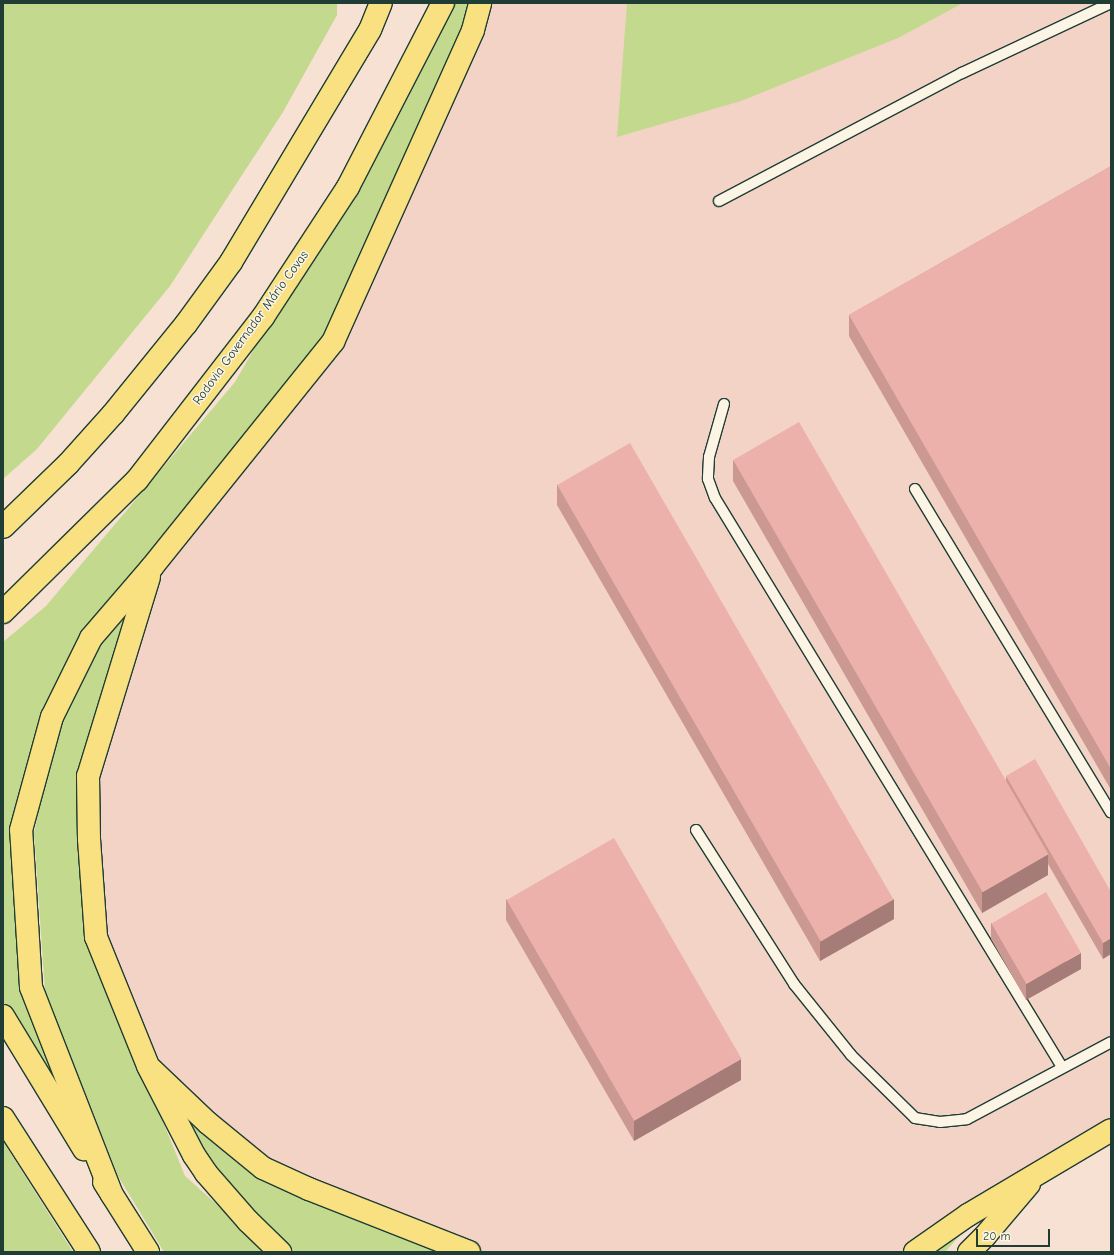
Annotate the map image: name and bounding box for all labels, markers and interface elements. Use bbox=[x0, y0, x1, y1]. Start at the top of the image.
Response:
street label: Rodovia Governador Mário Covas bbox=[190, 248, 312, 408]
scale bar bbox=[978, 1221, 1052, 1247]
text: 20 m bbox=[983, 1229, 1011, 1243]

